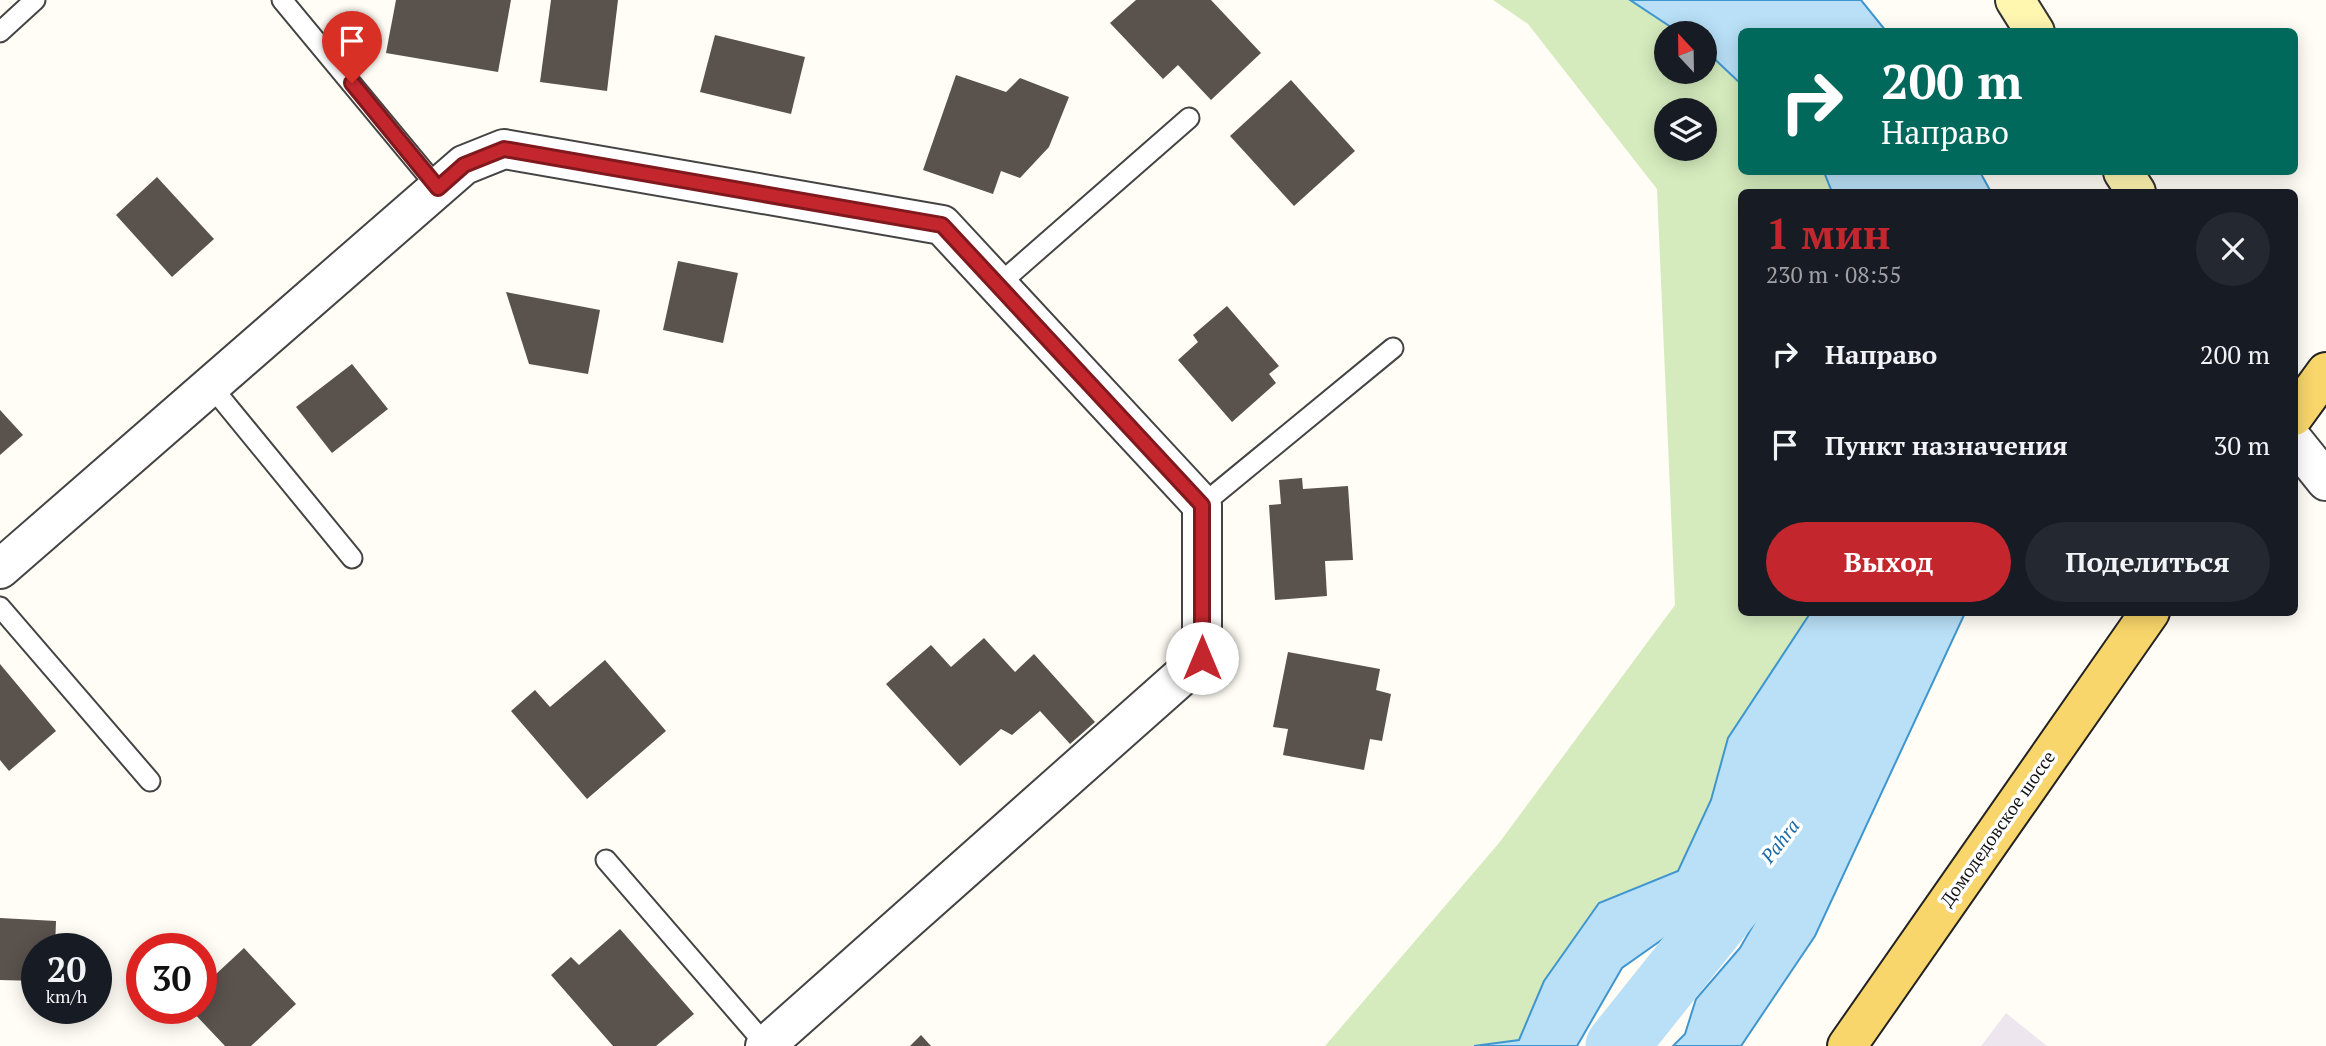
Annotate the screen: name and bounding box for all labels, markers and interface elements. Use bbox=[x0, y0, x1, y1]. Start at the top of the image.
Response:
pin bbox=[322, 11, 382, 83]
north arrow bbox=[1654, 21, 1717, 84]
map controls bbox=[1654, 21, 1717, 161]
icon: arrive bbox=[333, 22, 371, 60]
text: 200 m bbox=[1881, 48, 2023, 113]
icon: right bbox=[1766, 56, 1857, 147]
button: layers bbox=[1654, 98, 1717, 161]
text: Направо bbox=[1881, 111, 2009, 153]
text: 1 мин bbox=[1766, 205, 1891, 261]
button: close bbox=[2196, 212, 2270, 286]
text: 230 m · 08:55 bbox=[1766, 259, 1901, 290]
icon: right bbox=[1766, 335, 1804, 373]
text: Направо bbox=[1825, 337, 1937, 371]
text: 200 m bbox=[2200, 337, 2270, 371]
icon: arrive bbox=[1766, 426, 1804, 464]
text: Пункт назначения bbox=[1825, 428, 2068, 462]
text: 30 m bbox=[2214, 428, 2270, 462]
button: Выход bbox=[1766, 522, 2011, 602]
button: Поделиться bbox=[2025, 522, 2270, 602]
position arrow bbox=[1165, 621, 1239, 695]
street label: Домодедовское шоссе bbox=[1934, 746, 2060, 911]
water label: Pahra bbox=[1754, 814, 1804, 868]
speed limit sign: 30 bbox=[126, 933, 217, 1024]
text: 20 bbox=[47, 946, 86, 992]
text: km/h bbox=[46, 984, 87, 1008]

